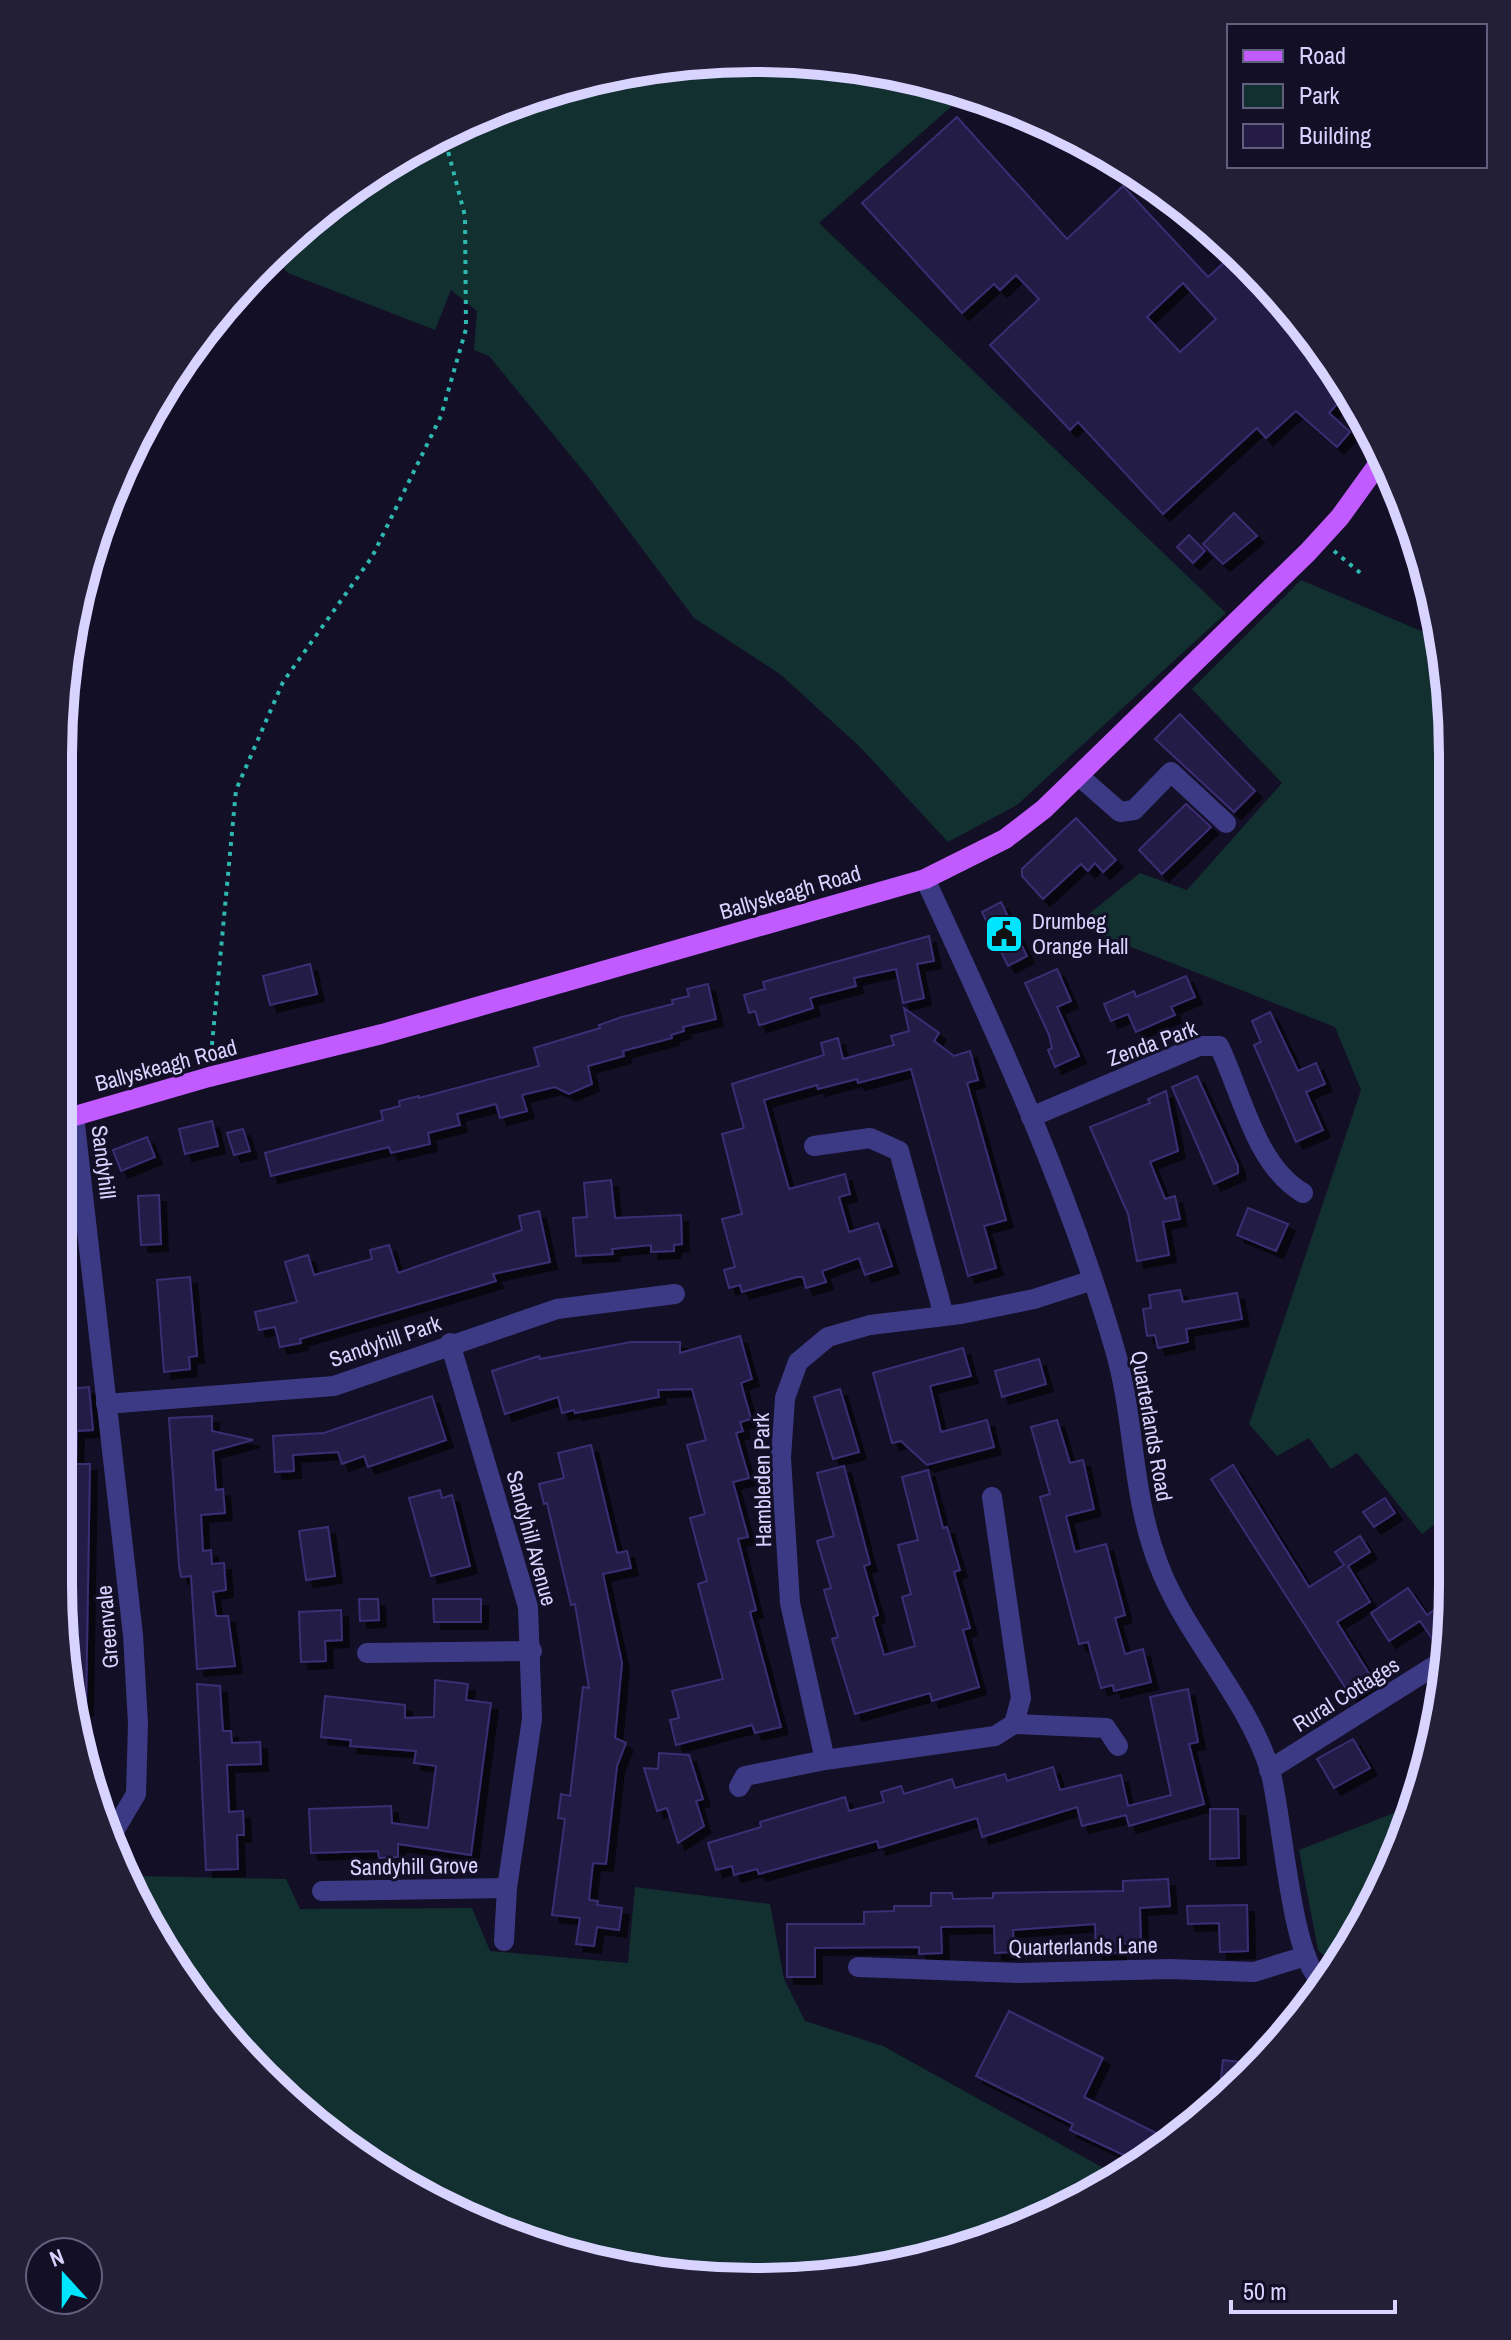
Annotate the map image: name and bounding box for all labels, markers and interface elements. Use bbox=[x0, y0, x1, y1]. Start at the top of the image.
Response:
legend bbox=[1227, 24, 1487, 168]
text: Road bbox=[1299, 39, 1346, 71]
text: Park bbox=[1299, 79, 1340, 111]
text: Building bbox=[1299, 119, 1371, 151]
street label: Ballyskeagh Road bbox=[716, 858, 864, 926]
place label: Drumbeg Orange Hall bbox=[1032, 906, 1128, 961]
public building icon: Drumbeg Orange Hall bbox=[983, 913, 1025, 955]
street label: Zenda Park bbox=[1103, 1013, 1202, 1073]
street label: Ballyskeagh Road bbox=[92, 1032, 240, 1098]
street label: Sandyhill bbox=[85, 1123, 123, 1201]
street label: Sandyhill Park bbox=[325, 1308, 446, 1374]
street label: Quarterlands Road bbox=[1124, 1348, 1180, 1504]
street label: Hambleden Park bbox=[746, 1412, 778, 1547]
street label: Sandyhill Avenue bbox=[500, 1467, 564, 1609]
street label: Greenvale bbox=[88, 1584, 126, 1670]
street label: Rural Cottages bbox=[1287, 1649, 1405, 1739]
street label: Sandyhill Grove bbox=[350, 1850, 478, 1882]
street label: Quarterlands Lane bbox=[1008, 1930, 1158, 1962]
north arrow bbox=[24, 2236, 104, 2316]
text: N bbox=[45, 2241, 68, 2274]
scale bar bbox=[1231, 2264, 1395, 2314]
text: 50 m bbox=[1243, 2275, 1287, 2307]

